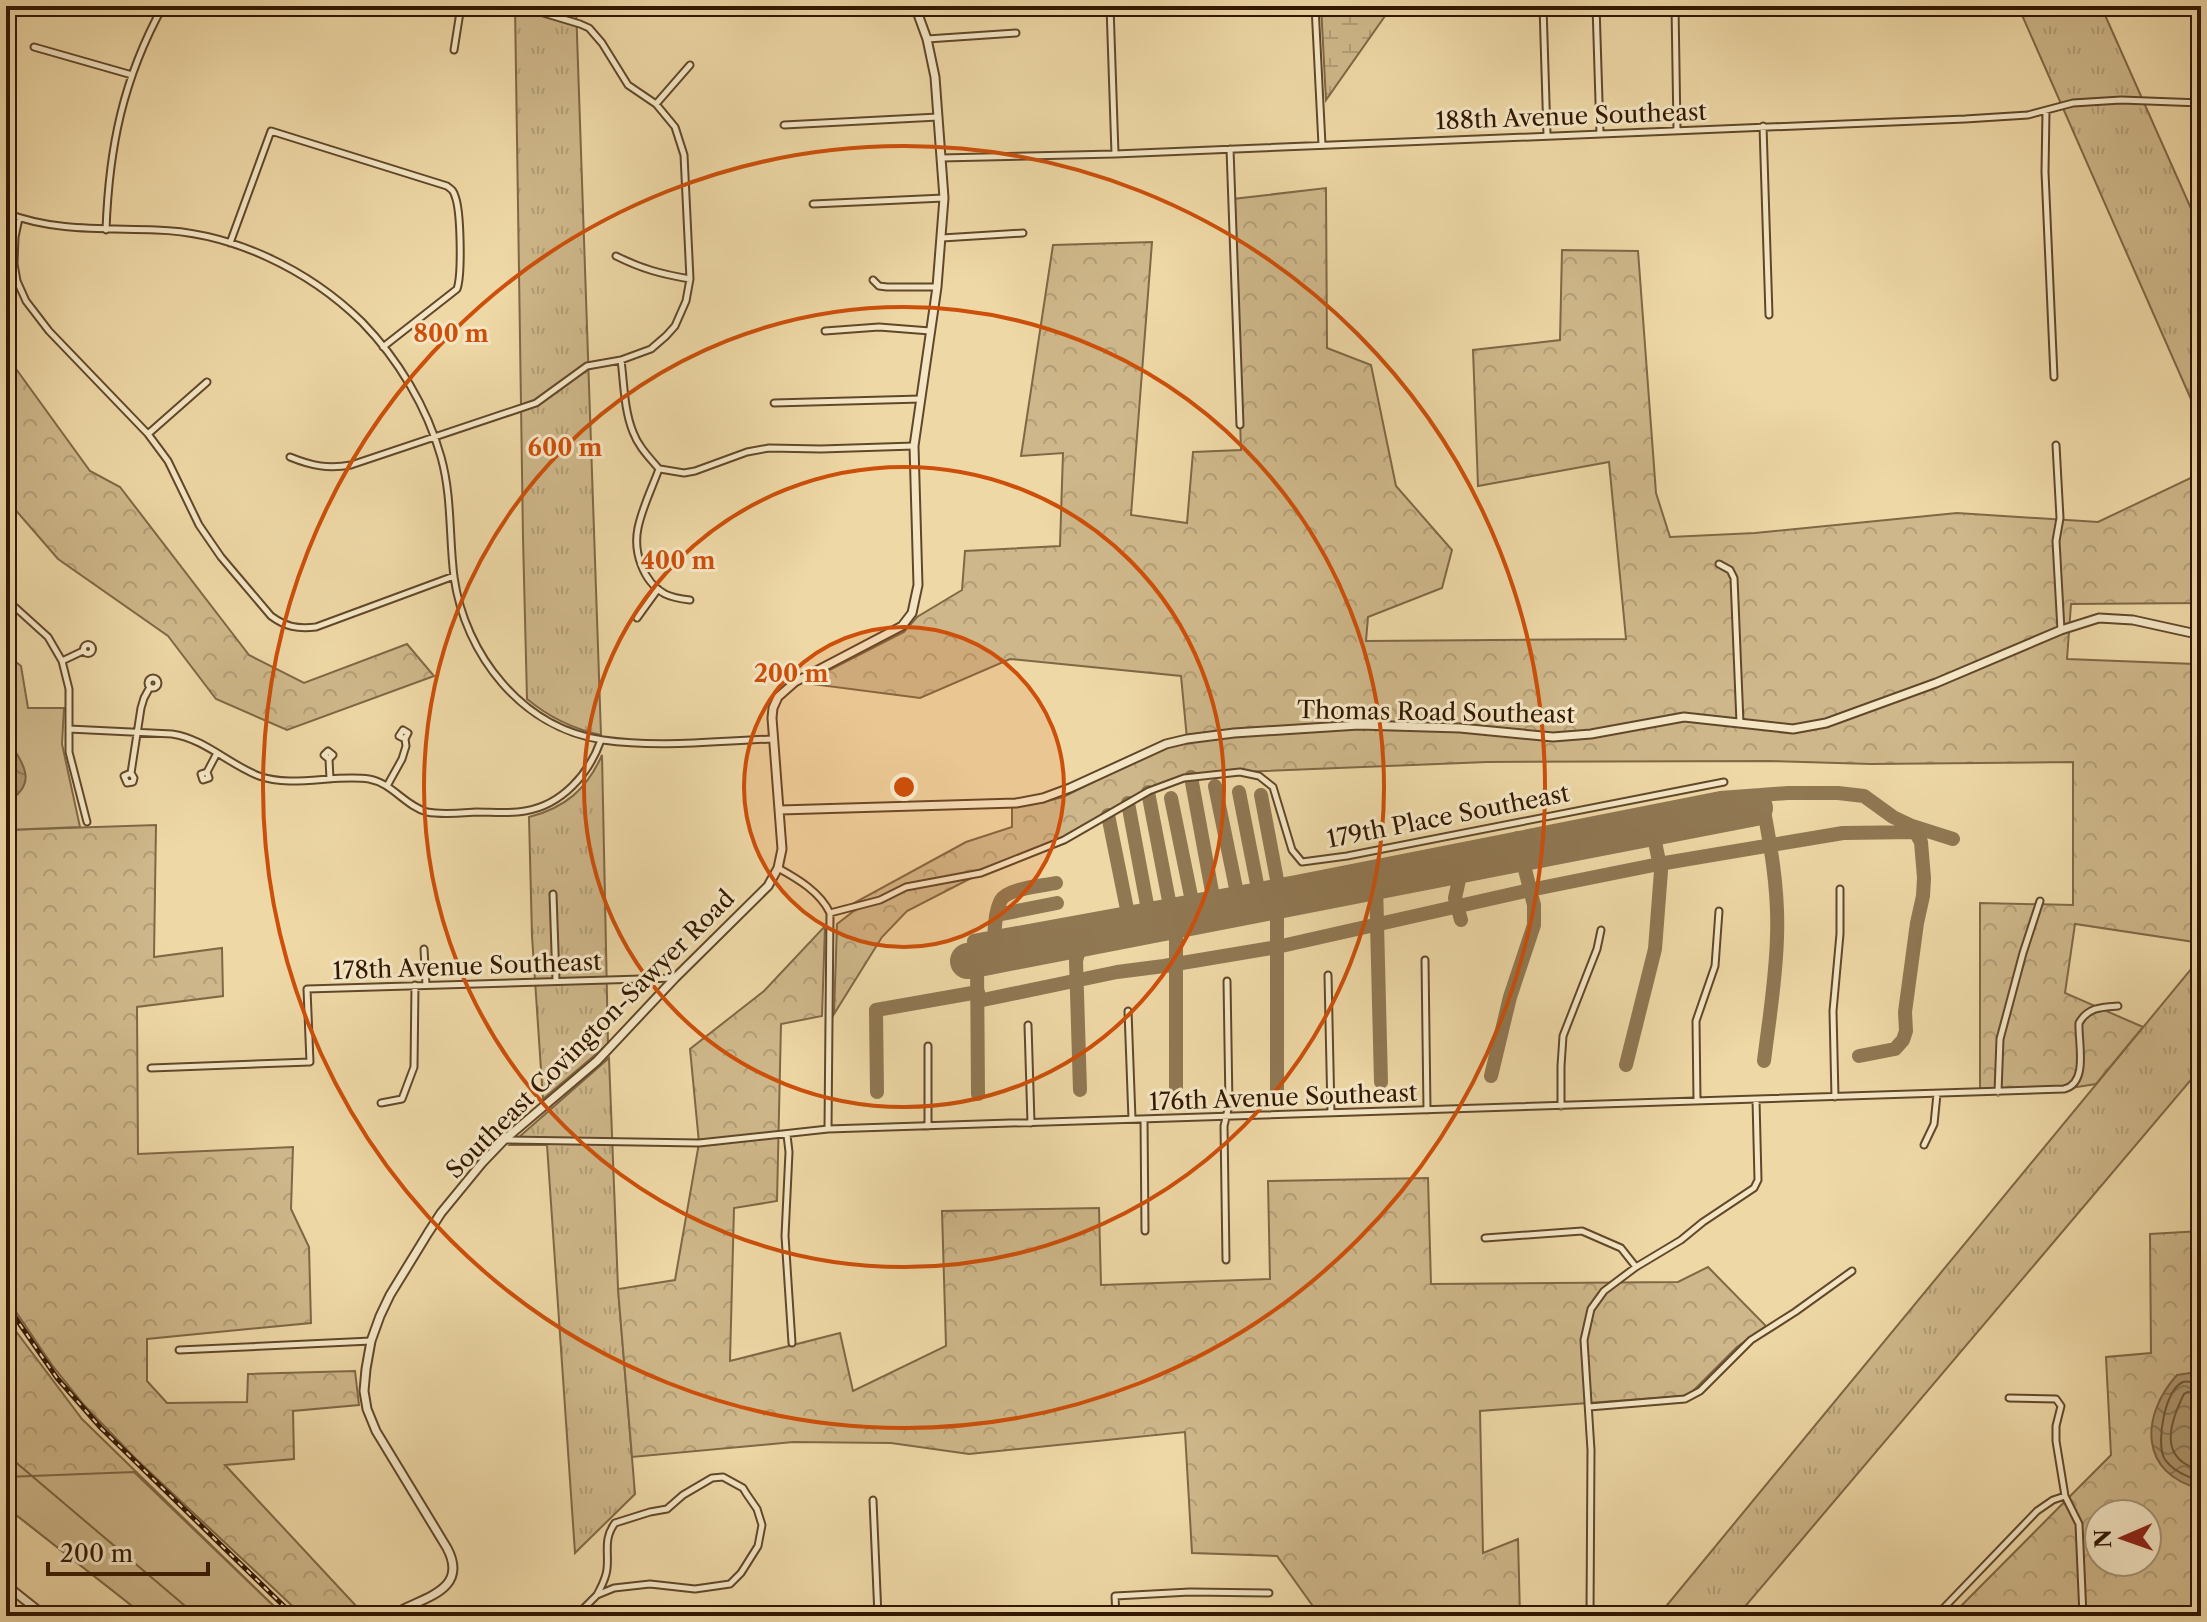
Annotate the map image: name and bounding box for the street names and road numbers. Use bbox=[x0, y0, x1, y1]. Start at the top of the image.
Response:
street label: 188th Avenue Southeast bbox=[1435, 97, 1708, 135]
street label: Thomas Road Southeast bbox=[1297, 695, 1576, 729]
street label: 179th Place Southeast bbox=[1324, 778, 1572, 854]
street label: Southeast Covington-Sawyer Road bbox=[440, 883, 741, 1184]
street label: 178th Avenue Southeast bbox=[332, 947, 602, 985]
street label: 176th Avenue Southeast bbox=[1148, 1078, 1418, 1116]

